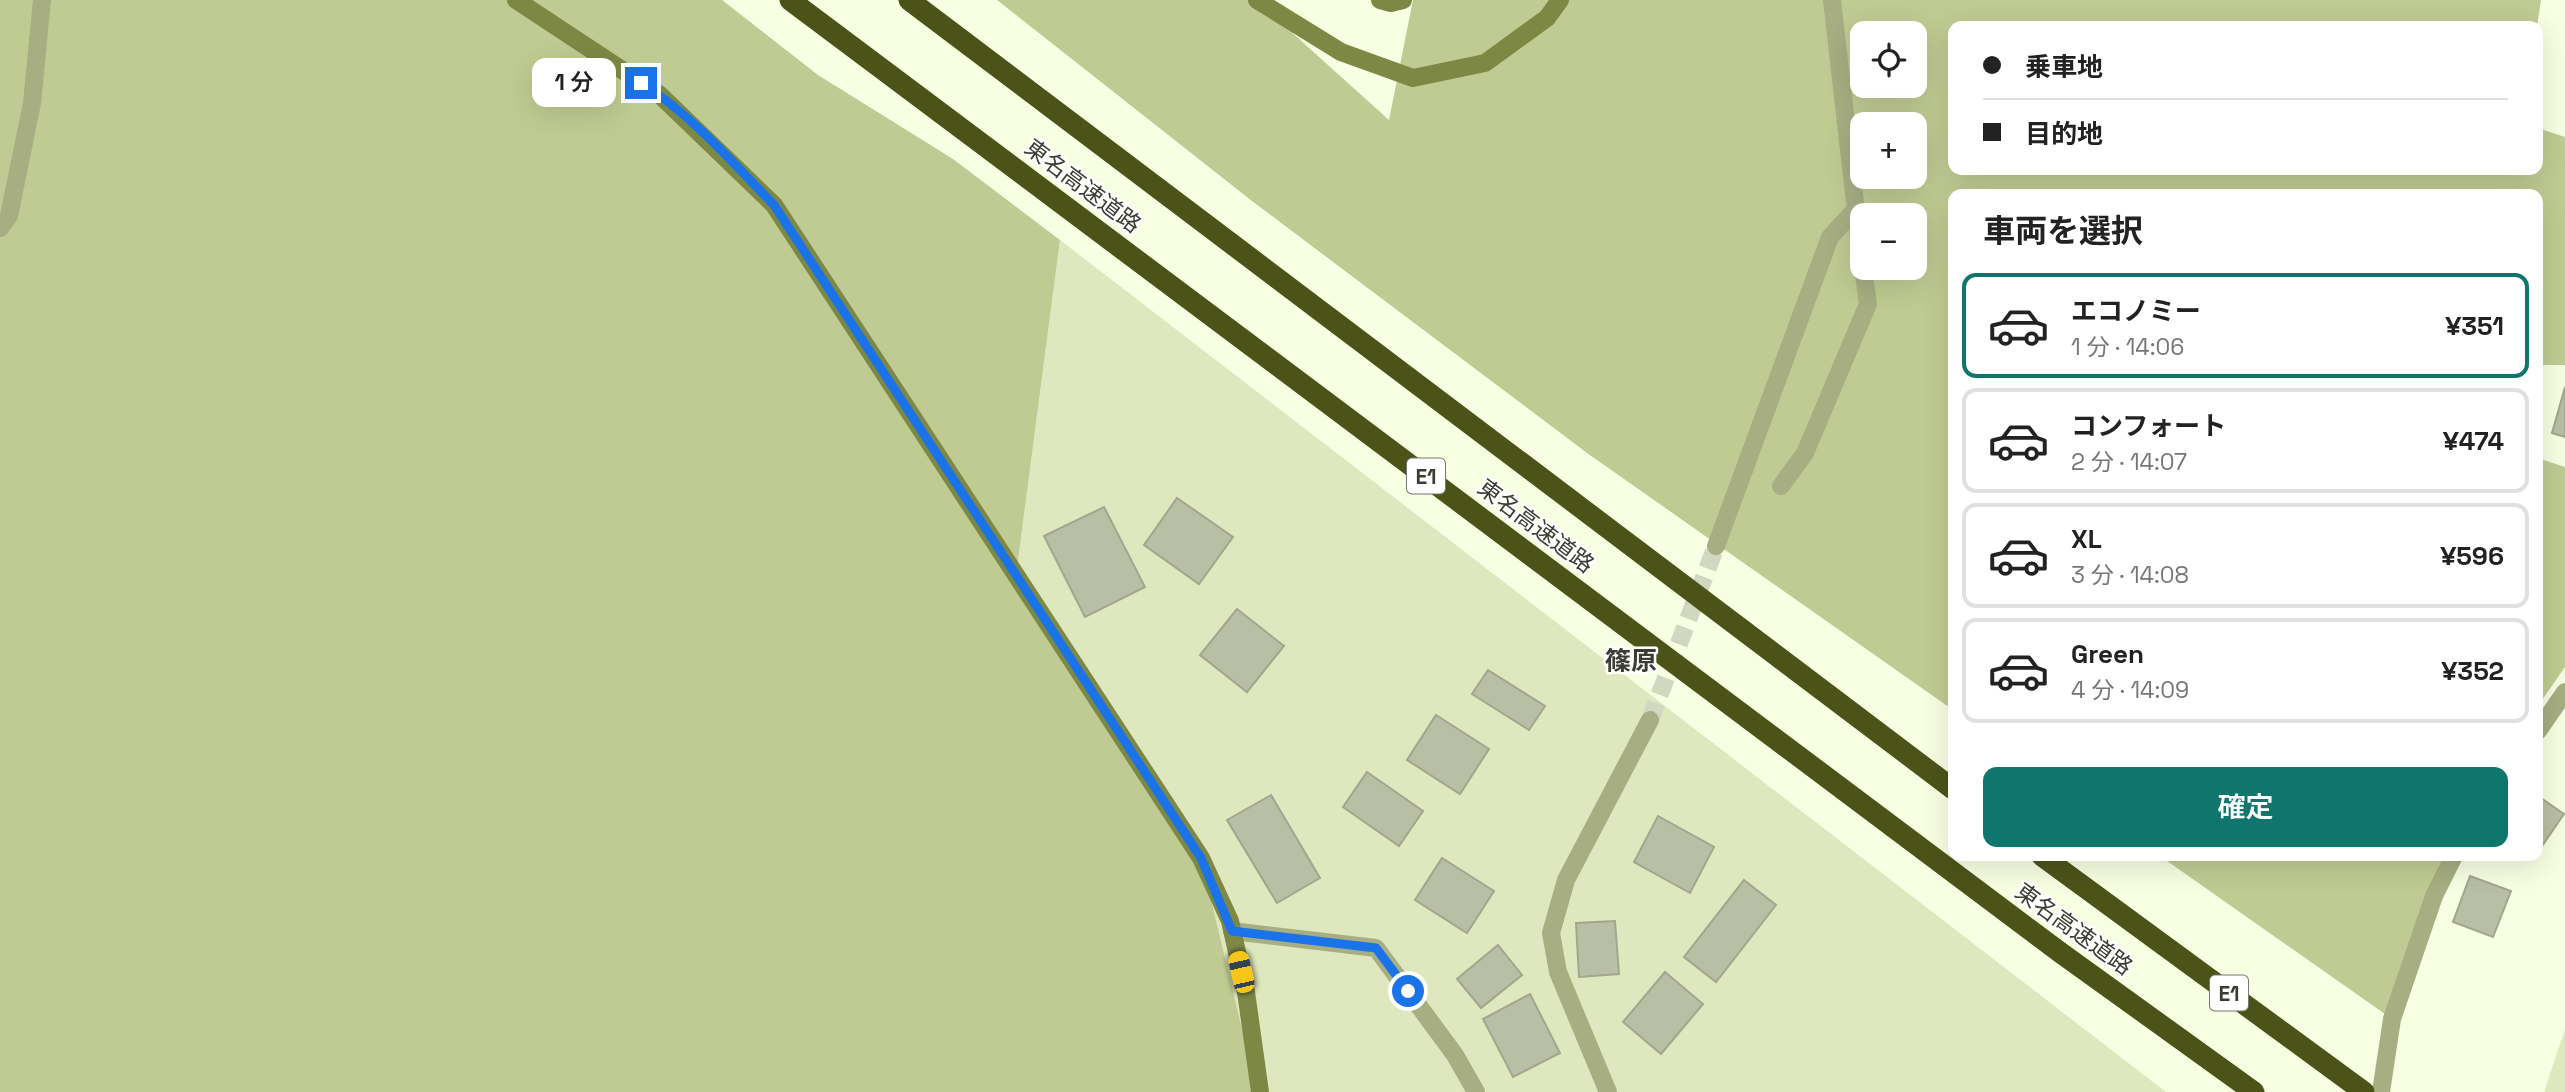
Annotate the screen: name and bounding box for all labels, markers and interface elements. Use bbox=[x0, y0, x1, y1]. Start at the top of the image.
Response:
map controls bbox=[1850, 21, 1927, 280]
button: locate bbox=[1850, 21, 1927, 98]
text: 乗車地 bbox=[2025, 50, 2103, 84]
callout: 1 分 bbox=[532, 58, 616, 108]
text: 1 分 bbox=[554, 67, 594, 97]
route end bbox=[625, 67, 657, 99]
button: + bbox=[1850, 112, 1927, 189]
text: 目的地 bbox=[2025, 117, 2103, 151]
street label: 東名高速道路 bbox=[1019, 132, 1147, 240]
button: − bbox=[1850, 203, 1927, 280]
text: 車両を選択 bbox=[1983, 211, 2143, 251]
icon: car bbox=[1987, 294, 2050, 357]
text: エコノミー bbox=[2071, 294, 2201, 328]
text: ¥351 bbox=[2445, 309, 2504, 343]
text: 1 分 · 14:06 bbox=[2071, 332, 2184, 362]
icon: car bbox=[1987, 409, 2050, 472]
text: コンフォート bbox=[2071, 409, 2226, 443]
text: ¥474 bbox=[2443, 424, 2504, 458]
text: 2 分 · 14:07 bbox=[2071, 447, 2187, 477]
road number: E1 bbox=[1407, 458, 1445, 494]
street label: 東名高速道路 bbox=[1472, 472, 1600, 580]
text: XL bbox=[2071, 522, 2102, 556]
icon: car bbox=[1987, 524, 2050, 587]
text: ¥596 bbox=[2440, 539, 2504, 573]
text: 3 分 · 14:08 bbox=[2071, 560, 2189, 590]
text: Green bbox=[2071, 637, 2144, 671]
icon: car bbox=[1987, 639, 2050, 702]
district label: 篠原 bbox=[1605, 644, 1657, 678]
text: ¥352 bbox=[2441, 654, 2504, 688]
text: 4 分 · 14:09 bbox=[2071, 675, 2189, 705]
button: 確定 bbox=[1983, 767, 2508, 847]
street label: 東名高速道路 bbox=[2009, 876, 2139, 982]
car bbox=[1227, 949, 1256, 995]
route start bbox=[1392, 975, 1424, 1007]
road number: E1 bbox=[2210, 976, 2248, 1010]

